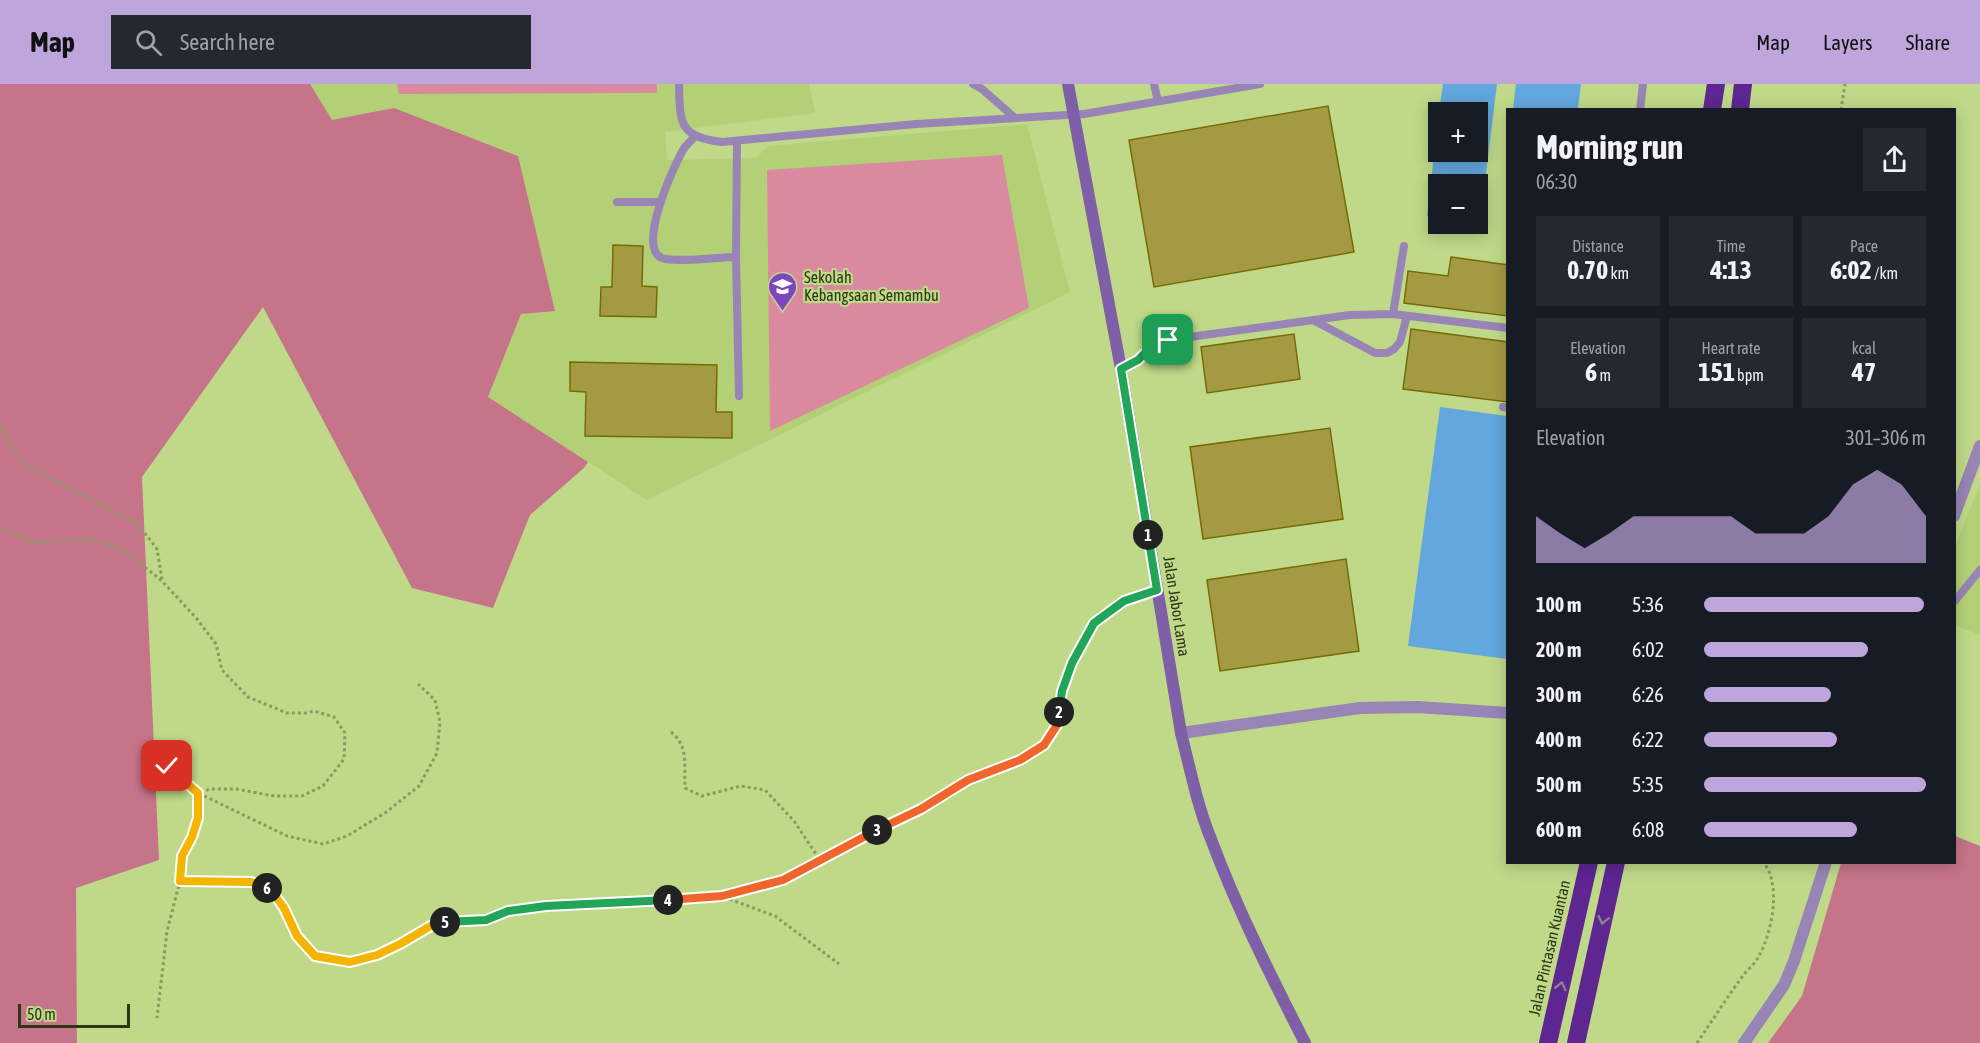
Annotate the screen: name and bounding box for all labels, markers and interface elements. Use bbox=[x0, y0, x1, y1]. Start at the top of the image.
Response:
search box bbox=[111, 15, 531, 69]
text: Map bbox=[30, 26, 75, 58]
icon: search bbox=[132, 26, 165, 59]
text: Search here bbox=[180, 29, 275, 55]
text: Map bbox=[1756, 30, 1790, 54]
text: Layers bbox=[1823, 30, 1873, 54]
text: Share bbox=[1906, 30, 1950, 54]
map controls bbox=[1428, 102, 1488, 234]
button: + bbox=[1428, 102, 1488, 162]
text: Morning run bbox=[1536, 128, 1683, 166]
button: share bbox=[1863, 128, 1926, 191]
text: 06:30 bbox=[1536, 170, 1577, 193]
button: − bbox=[1428, 174, 1488, 234]
text: Distance bbox=[1572, 237, 1624, 255]
text: Time bbox=[1716, 237, 1746, 255]
text: Pace bbox=[1850, 237, 1878, 255]
text: 0.70 bbox=[1567, 255, 1608, 285]
text: 4:13 bbox=[1710, 255, 1752, 285]
text: 6:02 bbox=[1830, 255, 1872, 285]
text: km bbox=[1608, 264, 1629, 282]
text: /km bbox=[1872, 264, 1898, 282]
place label: Sekolah Kebangsaan Semambu bbox=[804, 268, 939, 305]
school or university icon: Sekolah Kebangsaan Semambu bbox=[767, 270, 799, 312]
pin bbox=[1142, 314, 1193, 365]
icon: arrive bbox=[1151, 323, 1184, 356]
text: Elevation bbox=[1570, 339, 1626, 357]
text: Heart rate bbox=[1702, 339, 1760, 357]
text: kcal bbox=[1852, 339, 1876, 357]
text: 6 bbox=[1585, 357, 1597, 387]
text: 151 bbox=[1698, 357, 1735, 387]
text: 47 bbox=[1852, 357, 1876, 387]
text: m bbox=[1597, 366, 1611, 384]
text: bpm bbox=[1735, 366, 1764, 384]
text: Elevation bbox=[1536, 426, 1605, 449]
text: 301–306 m bbox=[1845, 426, 1926, 449]
pin: 1 bbox=[1133, 520, 1163, 550]
text: 1 bbox=[1144, 526, 1152, 544]
street label: Jalan Jabor Lama bbox=[1160, 555, 1194, 657]
text: 100 m bbox=[1536, 593, 1581, 616]
text: 5:36 bbox=[1632, 593, 1664, 616]
text: 200 m bbox=[1536, 638, 1581, 661]
text: 6:02 bbox=[1632, 638, 1664, 661]
text: 300 m bbox=[1536, 683, 1581, 706]
text: 6:26 bbox=[1632, 683, 1664, 706]
pin: 2 bbox=[1044, 697, 1074, 727]
text: 2 bbox=[1055, 703, 1063, 721]
text: 400 m bbox=[1536, 728, 1581, 751]
text: 6:22 bbox=[1632, 728, 1664, 751]
pin bbox=[141, 740, 192, 791]
icon: check bbox=[150, 749, 183, 782]
text: 500 m bbox=[1536, 773, 1581, 796]
text: 5:35 bbox=[1632, 773, 1664, 796]
pin: 3 bbox=[862, 815, 892, 845]
text: 600 m bbox=[1536, 818, 1581, 841]
text: 6:08 bbox=[1632, 818, 1664, 841]
text: 3 bbox=[873, 821, 881, 839]
pin: 6 bbox=[252, 873, 282, 903]
street label: Jalan Pintasan Kuantan bbox=[1525, 878, 1573, 1018]
text: 6 bbox=[263, 879, 271, 897]
pin: 4 bbox=[653, 885, 683, 915]
text: 4 bbox=[664, 891, 672, 909]
pin: 5 bbox=[430, 907, 460, 937]
text: 5 bbox=[441, 913, 449, 931]
one-way arrow bbox=[1597, 914, 1610, 924]
one-way arrow bbox=[1554, 981, 1567, 991]
scale bar bbox=[18, 1001, 130, 1028]
text: 50 m bbox=[27, 1005, 56, 1023]

